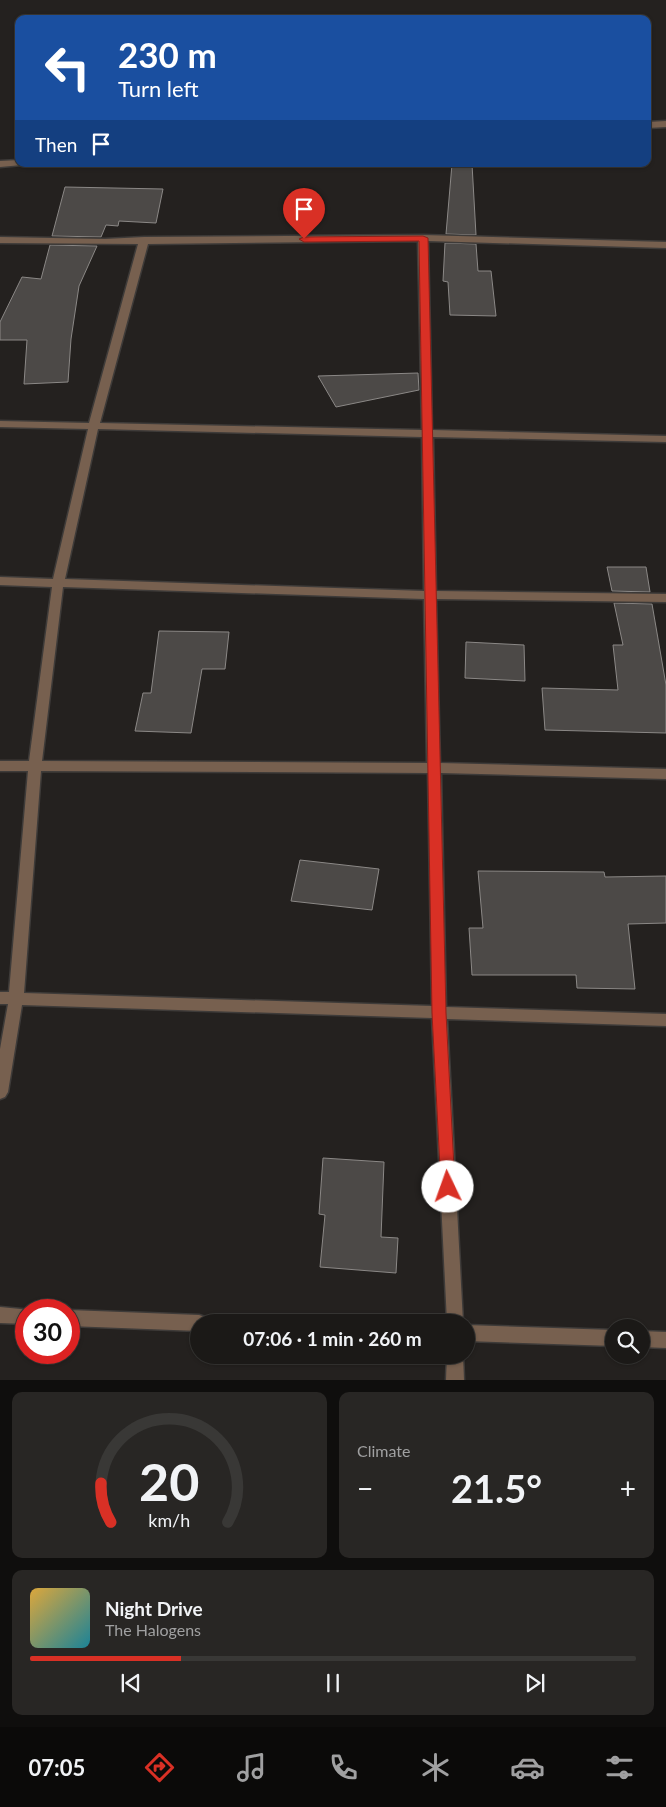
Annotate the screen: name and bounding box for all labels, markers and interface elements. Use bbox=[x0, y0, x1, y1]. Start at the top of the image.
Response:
text: 230 m bbox=[118, 33, 217, 75]
icon: left bbox=[35, 35, 100, 100]
text: Turn left bbox=[118, 75, 199, 102]
icon: arrive bbox=[87, 130, 115, 158]
text: Then bbox=[35, 133, 77, 156]
pin bbox=[283, 188, 325, 239]
icon: arrive bbox=[290, 195, 318, 223]
position arrow bbox=[421, 1160, 473, 1212]
speed limit sign: 30 bbox=[15, 1299, 80, 1364]
map controls bbox=[605, 1319, 650, 1364]
button: search bbox=[605, 1319, 650, 1364]
text: 07:06 · 1 min · 260 m bbox=[243, 1327, 422, 1350]
text: Climate bbox=[357, 1441, 410, 1460]
text: 20 bbox=[139, 1450, 200, 1512]
text: 21.5° bbox=[451, 1465, 542, 1511]
text: − bbox=[357, 1471, 373, 1505]
text: + bbox=[620, 1471, 636, 1505]
text: km/h bbox=[149, 1509, 190, 1531]
text: Night Drive bbox=[105, 1597, 203, 1620]
text: The Halogens bbox=[105, 1620, 201, 1639]
icon: previous bbox=[117, 1669, 145, 1697]
icon: pause bbox=[319, 1669, 347, 1697]
icon: next bbox=[521, 1669, 549, 1697]
icon: directions bbox=[142, 1750, 177, 1785]
icon: music bbox=[234, 1750, 269, 1785]
icon: phone bbox=[326, 1750, 361, 1785]
icon: climate bbox=[418, 1750, 453, 1785]
icon: car bbox=[510, 1750, 545, 1785]
icon: filters bbox=[602, 1750, 637, 1785]
text: 07:05 bbox=[29, 1754, 85, 1781]

